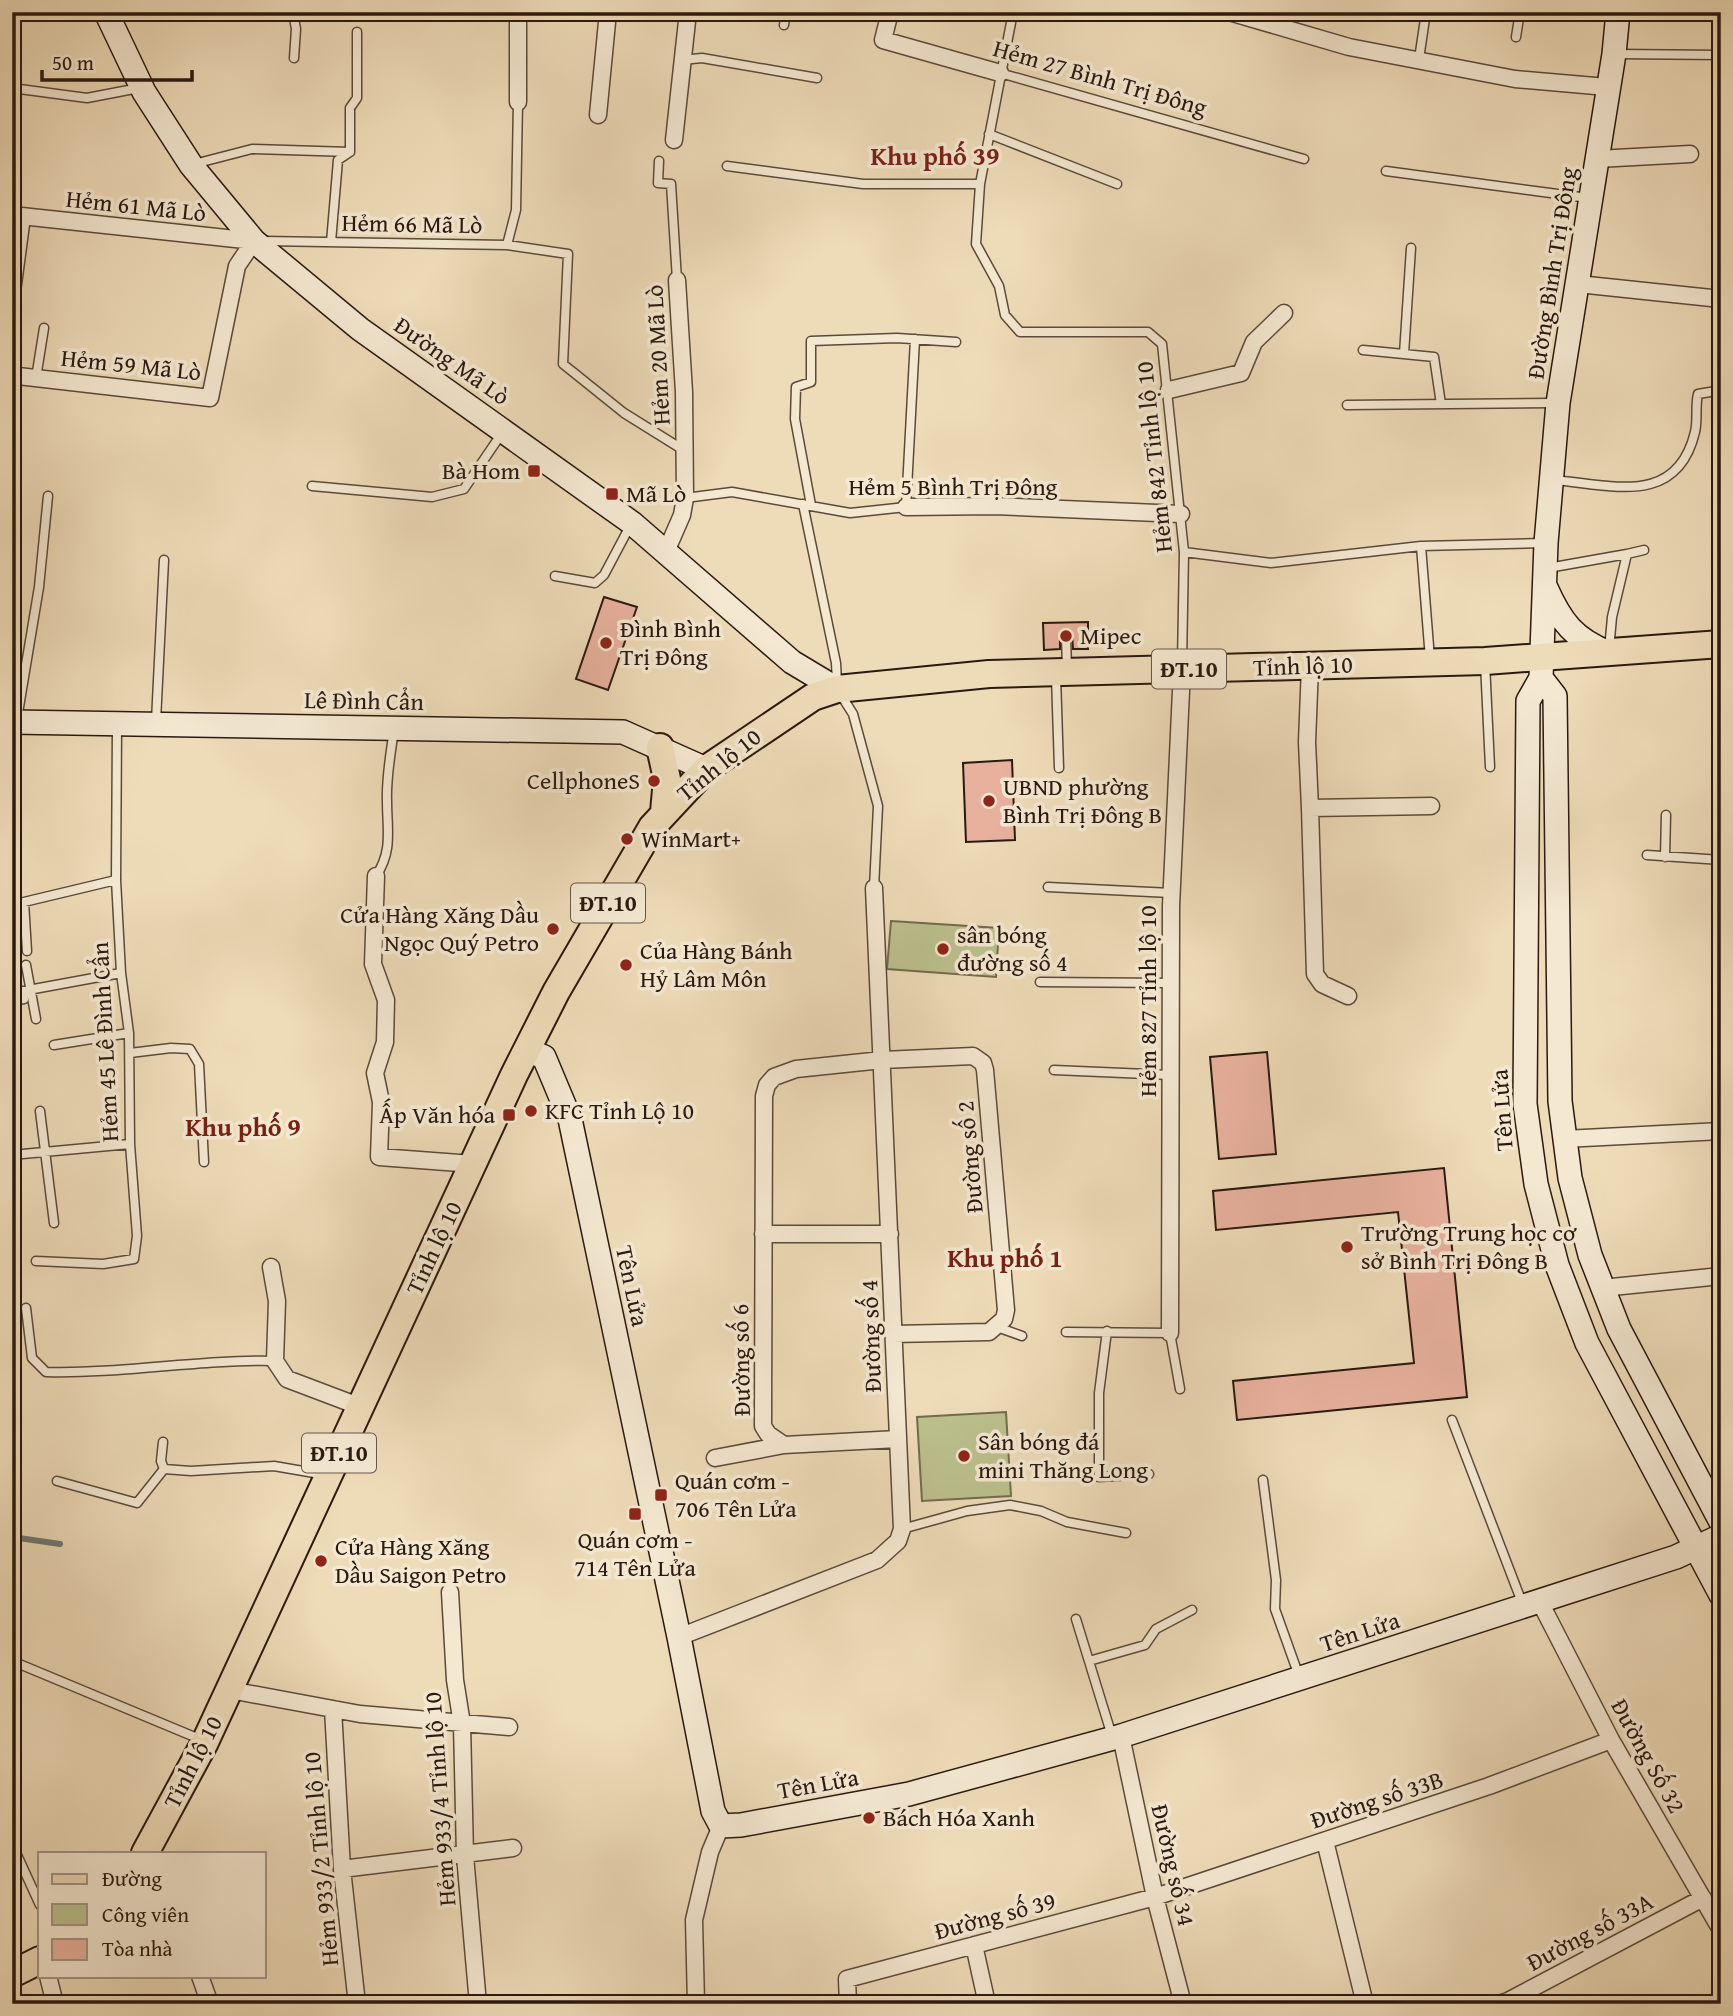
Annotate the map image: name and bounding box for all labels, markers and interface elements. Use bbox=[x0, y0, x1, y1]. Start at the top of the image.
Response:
street label: Hẻm 27 Bình Trị Đông bbox=[989, 30, 1211, 125]
scale bar bbox=[42, 38, 192, 82]
text: 50 m bbox=[52, 47, 94, 78]
district label: Khu phố 39 bbox=[870, 136, 1000, 175]
street label: Đường Bình Trị Đông bbox=[1517, 164, 1586, 381]
street label: Hẻm 61 Mã Lò bbox=[64, 181, 208, 230]
street label: Hẻm 66 Mã Lò bbox=[341, 205, 483, 242]
street label: Hẻm 20 Mã Lò bbox=[636, 284, 679, 426]
street label: Đường Mã Lò bbox=[387, 308, 517, 413]
street label: Hẻm 59 Mã Lò bbox=[59, 340, 203, 389]
street label: Hẻm 842 Tỉnh lộ 10 bbox=[1126, 360, 1181, 554]
place label: Bà Hom bbox=[442, 453, 520, 488]
marker: Bà Hom bbox=[526, 463, 542, 479]
street label: Hẻm 5 Bình Trị Đông bbox=[848, 469, 1058, 504]
place label: Mã Lò bbox=[626, 476, 686, 511]
marker: Mã Lò bbox=[604, 486, 620, 502]
place label: Đình Bình Trị Đông bbox=[620, 611, 721, 674]
place label: Mipec bbox=[1080, 618, 1142, 653]
marker: Mipec bbox=[1058, 628, 1074, 644]
marker: Đình Bình Trị Đông bbox=[598, 635, 614, 651]
street label: Tỉnh lộ 10 bbox=[1252, 646, 1353, 685]
road number: ĐT.10 bbox=[1152, 650, 1226, 688]
street label: Lê Đình Cẩn bbox=[304, 682, 425, 719]
street label: Tỉnh lộ 10 bbox=[669, 720, 768, 810]
place label: CellphoneS bbox=[527, 763, 640, 798]
place label: UBND phường Bình Trị Đông B bbox=[1003, 769, 1162, 832]
marker: CellphoneS bbox=[646, 773, 662, 789]
marker: UBND phường Bình Trị Đông B bbox=[981, 793, 997, 809]
place label: WinMart+ bbox=[641, 821, 741, 856]
marker: WinMart+ bbox=[619, 831, 635, 847]
road number: ĐT.10 bbox=[571, 884, 645, 922]
place label: Cửa Hàng Xăng Dầu Ngọc Quý Petro bbox=[340, 897, 539, 960]
street label: Hẻm 827 Tỉnh lộ 10 bbox=[1130, 905, 1165, 1097]
place label: sân bóng đường số 4 bbox=[957, 917, 1068, 980]
marker: Cửa Hàng Xăng Dầu Ngọc Quý Petro bbox=[545, 921, 561, 937]
place label: Của Hàng Bánh Hỷ Lâm Môn bbox=[640, 933, 793, 996]
street label: Hẻm 45 Lê Đình Cẩn bbox=[82, 941, 127, 1143]
marker: sân bóng đường số 4 bbox=[935, 941, 951, 957]
marker: Của Hàng Bánh Hỷ Lâm Môn bbox=[618, 957, 634, 973]
street label: Tên Lửa bbox=[1481, 1067, 1522, 1152]
place label: KFC Tỉnh Lộ 10 bbox=[545, 1093, 694, 1128]
place label: Ấp Văn hóa bbox=[379, 1097, 496, 1132]
street label: Đường số 2 bbox=[947, 1100, 992, 1215]
marker: KFC Tỉnh Lộ 10 bbox=[523, 1103, 539, 1119]
district label: Khu phố 9 bbox=[185, 1107, 301, 1146]
marker: Ấp Văn hóa bbox=[501, 1107, 517, 1123]
street label: Tỉnh lộ 10 bbox=[397, 1195, 470, 1300]
place label: Trường Trung học cơ sở Bình Trị Đông B bbox=[1361, 1215, 1577, 1278]
district label: Khu phố 1 bbox=[947, 1238, 1063, 1277]
marker: Trường Trung học cơ sở Bình Trị Đông B bbox=[1339, 1239, 1355, 1255]
street label: Tên Lửa bbox=[607, 1242, 658, 1330]
street label: Đường số 4 bbox=[851, 1279, 890, 1393]
street label: Đường số 6 bbox=[722, 1304, 759, 1417]
place label: Sân bóng đá mini Thăng Long bbox=[978, 1424, 1148, 1487]
road number: ĐT.10 bbox=[302, 1434, 376, 1472]
marker: Sân bóng đá mini Thăng Long bbox=[956, 1448, 972, 1464]
place label: Quán cơm - 706 Tên Lửa bbox=[675, 1463, 797, 1526]
marker: Quán cơm - 706 Tên Lửa bbox=[653, 1487, 669, 1503]
marker: Quán cơm - 714 Tên Lửa bbox=[627, 1506, 643, 1522]
place label: Quán cơm - 714 Tên Lửa bbox=[574, 1522, 697, 1585]
place label: Cửa Hàng Xăng Dầu Saigon Petro bbox=[335, 1529, 506, 1592]
marker: Cửa Hàng Xăng Dầu Saigon Petro bbox=[313, 1553, 329, 1569]
street label: Tên Lửa bbox=[1316, 1602, 1405, 1661]
street label: Hẻm 933/4 Tỉnh lộ 10 bbox=[415, 1691, 464, 1907]
street label: Đường Số 32 bbox=[1603, 1692, 1694, 1819]
street label: Tỉnh lộ 10 bbox=[154, 1709, 231, 1814]
street label: Hẻm 933/2 Tỉnh lộ 10 bbox=[294, 1751, 347, 1968]
street label: Tên Lửa bbox=[775, 1759, 862, 1808]
street label: Đường số 33B bbox=[1306, 1762, 1448, 1837]
place label: Bách Hóa Xanh bbox=[883, 1800, 1035, 1835]
street label: Đường số 34 bbox=[1142, 1801, 1204, 1929]
marker: Bách Hóa Xanh bbox=[861, 1810, 877, 1826]
legend bbox=[38, 1852, 266, 1978]
text: Đường bbox=[102, 1863, 163, 1894]
street label: Đường số 39 bbox=[930, 1883, 1059, 1948]
street label: Đường số 33A bbox=[1520, 1883, 1660, 1980]
text: Công viên bbox=[102, 1899, 189, 1930]
text: Tòa nhà bbox=[102, 1933, 173, 1964]

